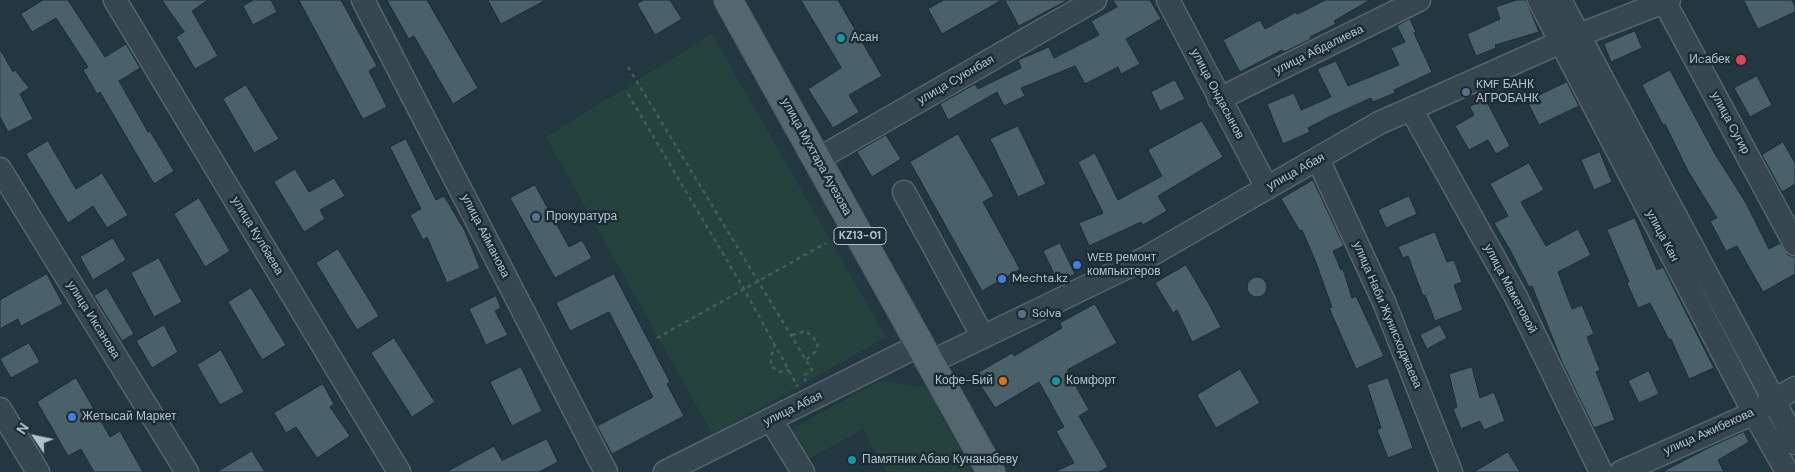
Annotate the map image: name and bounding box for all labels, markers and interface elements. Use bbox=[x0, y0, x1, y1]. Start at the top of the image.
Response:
street label: улица Абдалиева bbox=[1272, 22, 1366, 78]
place label: Асан bbox=[851, 31, 878, 45]
marker: Асан bbox=[835, 32, 847, 44]
street label: улица Ондасынов bbox=[1187, 46, 1247, 142]
street label: улица Суюнбая bbox=[915, 52, 997, 108]
place label: Иcабек bbox=[1689, 53, 1730, 67]
marker: Иcабек bbox=[1734, 53, 1748, 67]
place label: KMF БАНК АГРОБАНК bbox=[1476, 78, 1539, 106]
marker: KMF БАНК АГРОБАНК bbox=[1460, 86, 1472, 98]
street label: улица Сугир bbox=[1708, 89, 1752, 157]
street label: улица Мухтара Ауезова bbox=[778, 96, 854, 218]
street label: улица Абая bbox=[1265, 150, 1327, 194]
street label: улица Айманова bbox=[458, 192, 512, 280]
street label: улица Кулбаева bbox=[228, 194, 286, 278]
street label: улица Кан bbox=[1642, 208, 1682, 264]
place label: Прокуратура bbox=[546, 210, 617, 224]
marker: Прокуратура bbox=[530, 211, 542, 223]
road number: KZ13-01 bbox=[834, 228, 886, 245]
street label: улица Наби Жунисходжаева bbox=[1349, 239, 1425, 391]
street label: улица Маметовой bbox=[1480, 242, 1540, 336]
place label: WEB ремонт компьютеров bbox=[1087, 251, 1161, 279]
marker: WEB ремонт компьютеров bbox=[1071, 259, 1083, 271]
place label: Mechta.kz bbox=[1012, 272, 1068, 286]
marker: Mechta.kz bbox=[996, 273, 1008, 285]
street label: улица Иксанова bbox=[63, 278, 123, 362]
place label: Solva bbox=[1032, 307, 1061, 321]
marker: Solva bbox=[1016, 308, 1028, 320]
place label: Кофе-Бий bbox=[935, 374, 993, 388]
place label: Комфорт bbox=[1066, 374, 1116, 388]
marker: Кофе-Бий bbox=[997, 375, 1009, 387]
marker: Комфорт bbox=[1050, 375, 1062, 387]
street label: улица Абая bbox=[761, 389, 825, 429]
street label: улица Ажибекова bbox=[1662, 406, 1756, 458]
place label: Жетысай Маркет bbox=[82, 410, 177, 424]
marker: Жетысай Маркет bbox=[66, 411, 78, 423]
north arrow bbox=[10, 412, 60, 462]
text: N bbox=[12, 419, 33, 438]
place label: Памятник Абаю Кунанабеву bbox=[862, 453, 1018, 467]
marker: Памятник Абаю Кунанабеву bbox=[846, 454, 858, 466]

